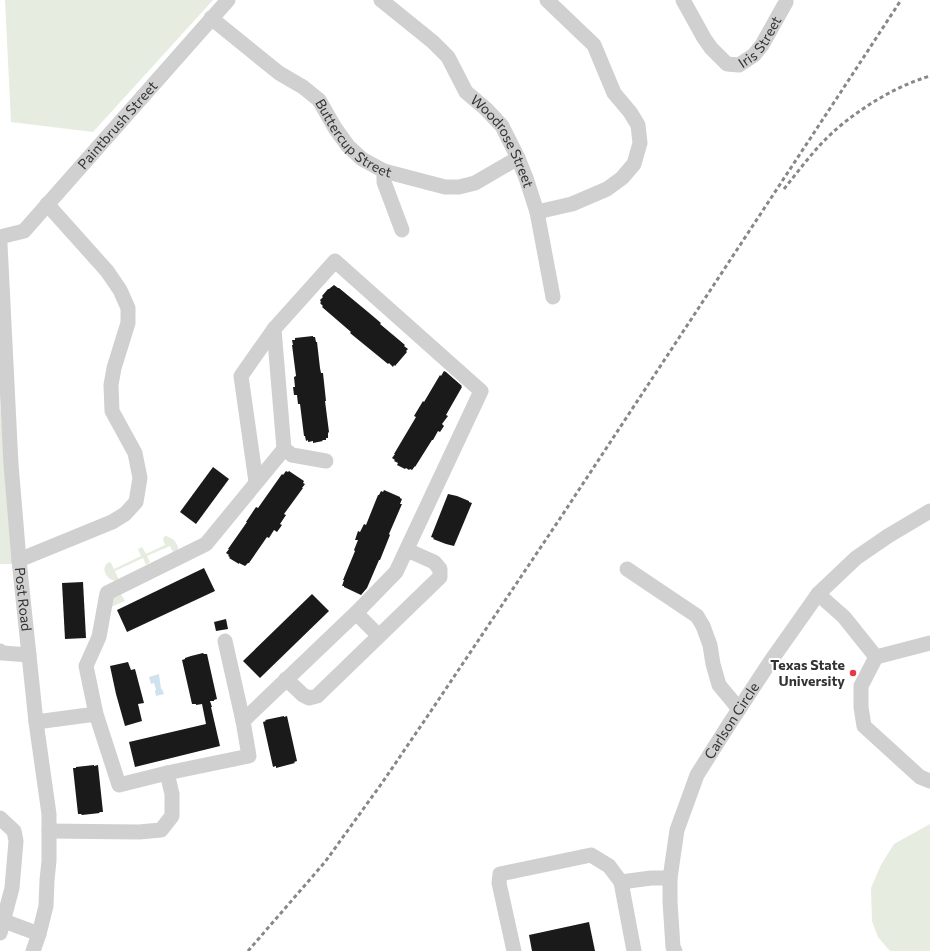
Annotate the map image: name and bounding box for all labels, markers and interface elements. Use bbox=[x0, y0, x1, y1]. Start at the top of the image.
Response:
street label: Iris Street bbox=[735, 13, 785, 71]
street label: Paintbrush Street bbox=[74, 77, 161, 172]
street label: Woodrose Street bbox=[467, 91, 538, 190]
street label: Buttercup Street bbox=[312, 95, 394, 181]
street label: Post Road bbox=[12, 566, 35, 632]
place label: Texas State University bbox=[770, 656, 845, 689]
marker: Texas State University bbox=[848, 668, 858, 678]
street label: Carlson Circle bbox=[700, 679, 762, 762]

